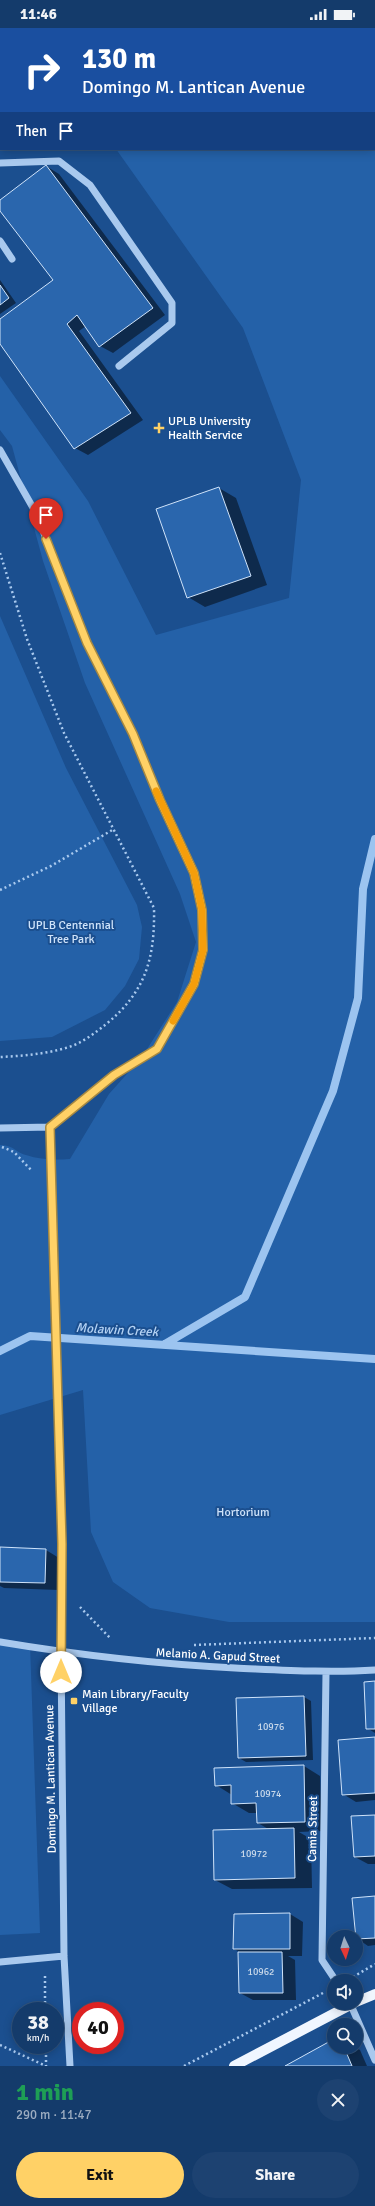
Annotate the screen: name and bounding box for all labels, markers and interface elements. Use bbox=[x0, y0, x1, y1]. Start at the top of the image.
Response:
text: 11:46 bbox=[20, 5, 57, 23]
text: 130 m bbox=[82, 42, 156, 76]
icon: right bbox=[16, 44, 68, 96]
text: Domingo M. Lantican Avenue bbox=[82, 76, 305, 98]
icon: arrive bbox=[55, 120, 77, 142]
text: Then bbox=[16, 122, 47, 140]
place label: UPLB University Health Service bbox=[168, 414, 251, 443]
marker: UPLB University Health Service bbox=[153, 422, 165, 434]
pin bbox=[29, 498, 63, 539]
icon: arrive bbox=[35, 504, 57, 526]
park label: UPLB Centennial Tree Park bbox=[28, 918, 115, 947]
water label: Molawin Creek bbox=[75, 1320, 160, 1340]
park label: Hortorium bbox=[216, 1505, 270, 1520]
street label: Melanio A. Gapud Street bbox=[155, 1645, 281, 1667]
position arrow bbox=[40, 1651, 82, 1693]
place label: Main Library/Faculty Village bbox=[82, 1687, 189, 1716]
marker: Main Library/Faculty Village bbox=[69, 1696, 79, 1706]
street label: Domingo M. Lantican Avenue bbox=[42, 1704, 60, 1854]
house number: 10976 bbox=[257, 1721, 285, 1733]
house number: 10974 bbox=[254, 1788, 282, 1800]
street label: Camia Street bbox=[305, 1796, 321, 1862]
house number: 10972 bbox=[240, 1848, 268, 1860]
north arrow bbox=[327, 1930, 363, 1966]
map controls bbox=[327, 1930, 363, 2054]
house number: 10962 bbox=[247, 1966, 275, 1978]
button: sound bbox=[327, 1974, 363, 2010]
speed limit sign: 40 bbox=[72, 2002, 124, 2054]
text: 38 bbox=[27, 2010, 49, 2035]
button: search bbox=[327, 2018, 363, 2054]
text: km/h bbox=[27, 2032, 49, 2044]
text: 1 min bbox=[16, 2077, 74, 2107]
button: close bbox=[317, 2079, 359, 2121]
text: 290 m · 11:47 bbox=[16, 2107, 92, 2123]
button: Exit bbox=[16, 2152, 184, 2198]
button: Share bbox=[192, 2152, 359, 2198]

